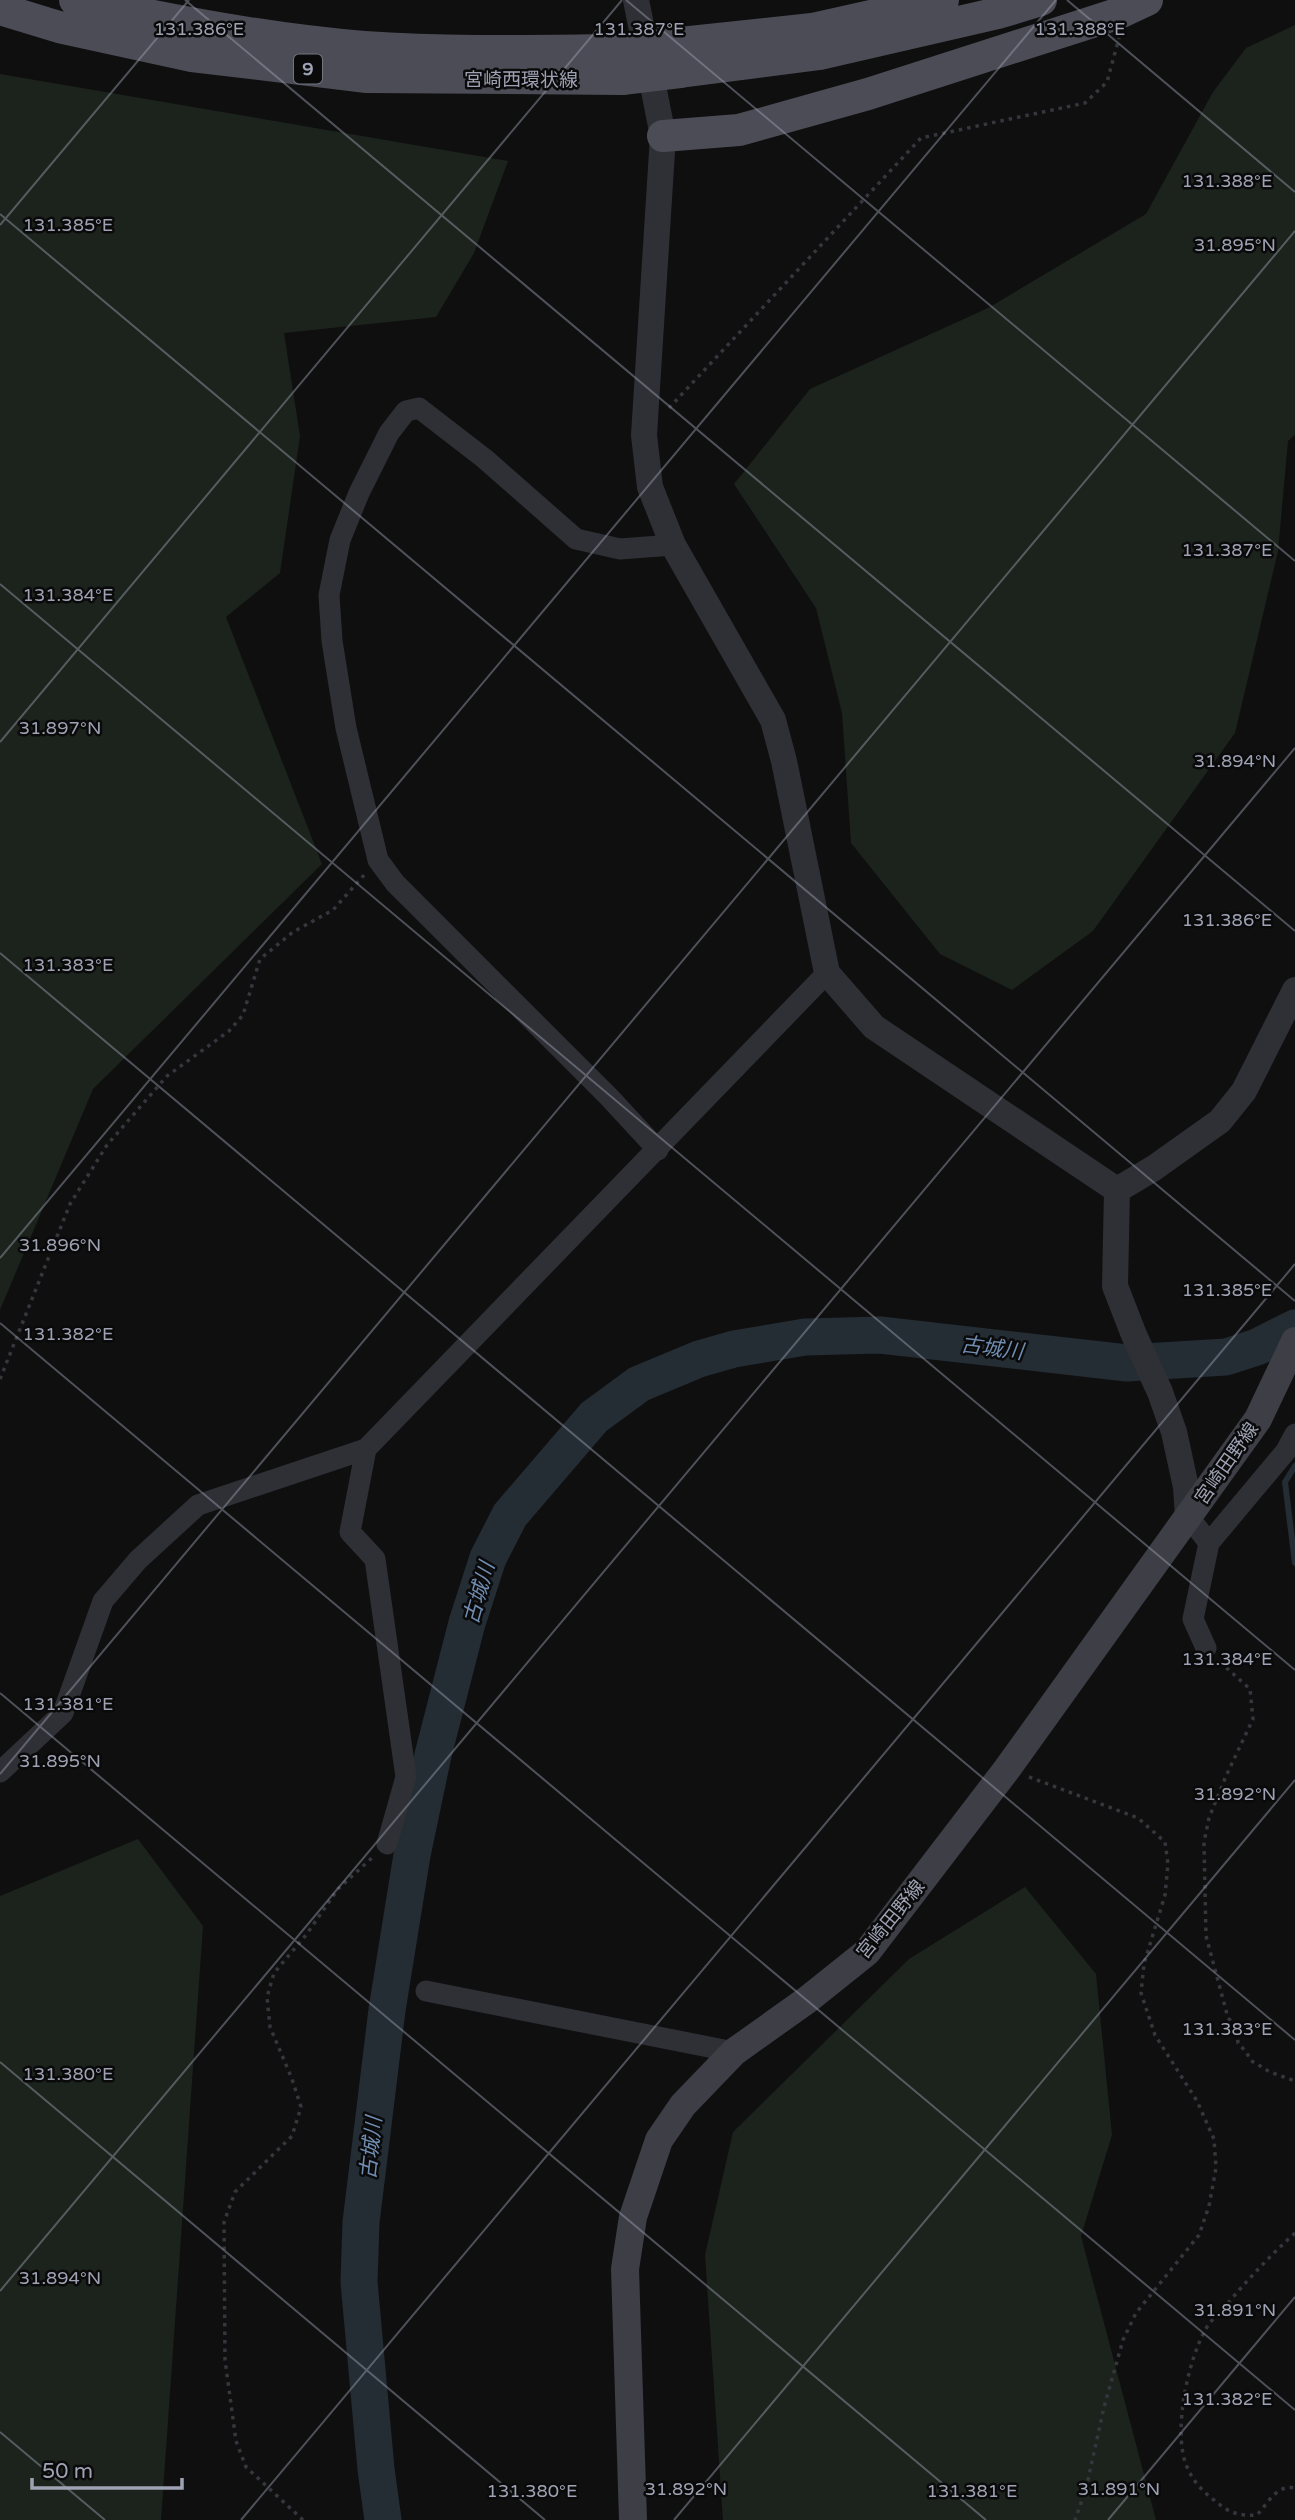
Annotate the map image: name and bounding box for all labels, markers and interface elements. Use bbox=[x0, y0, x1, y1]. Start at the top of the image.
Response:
text: 131.386°E bbox=[154, 18, 244, 40]
text: 131.387°E bbox=[593, 18, 685, 40]
text: 131.388°E bbox=[1035, 18, 1125, 40]
road number: 9 bbox=[294, 55, 322, 84]
street label: 宮崎西環状線 bbox=[464, 69, 578, 91]
text: 131.388°E bbox=[1182, 170, 1272, 192]
text: 131.385°E bbox=[23, 214, 113, 236]
text: 31.895°N bbox=[1194, 234, 1276, 256]
text: 131.387°E bbox=[1181, 539, 1273, 561]
text: 131.384°E bbox=[23, 584, 113, 606]
text: 31.897°N bbox=[19, 717, 101, 739]
text: 31.894°N bbox=[1194, 750, 1276, 772]
text: 131.386°E bbox=[1182, 909, 1272, 931]
text: 131.383°E bbox=[23, 954, 113, 976]
text: 31.896°N bbox=[19, 1234, 101, 1256]
text: 131.385°E bbox=[1182, 1279, 1272, 1301]
text: 131.382°E bbox=[23, 1323, 113, 1345]
water label: 古城川 bbox=[959, 1332, 1027, 1365]
street label: 宮崎田野線 bbox=[1191, 1418, 1263, 1509]
water label: 古城川 bbox=[459, 1557, 501, 1627]
text: 131.384°E bbox=[1182, 1648, 1272, 1670]
text: 131.381°E bbox=[23, 1693, 113, 1715]
text: 31.895°N bbox=[19, 1750, 101, 1772]
text: 31.892°N bbox=[1194, 1783, 1276, 1805]
street label: 宮崎田野線 bbox=[852, 1876, 929, 1963]
text: 131.383°E bbox=[1182, 2018, 1272, 2040]
text: 131.380°E bbox=[23, 2063, 113, 2085]
water label: 古城川 bbox=[356, 2113, 387, 2181]
text: 31.894°N bbox=[19, 2267, 101, 2289]
text: 31.891°N bbox=[1194, 2299, 1276, 2321]
text: 131.382°E bbox=[1182, 2388, 1272, 2410]
scale bar bbox=[32, 2446, 182, 2490]
text: 50 m bbox=[42, 2459, 93, 2484]
text: 31.892°N bbox=[645, 2478, 727, 2500]
text: 31.891°N bbox=[1078, 2478, 1160, 2500]
text: 131.380°E bbox=[487, 2480, 577, 2502]
text: 131.381°E bbox=[927, 2480, 1017, 2502]

